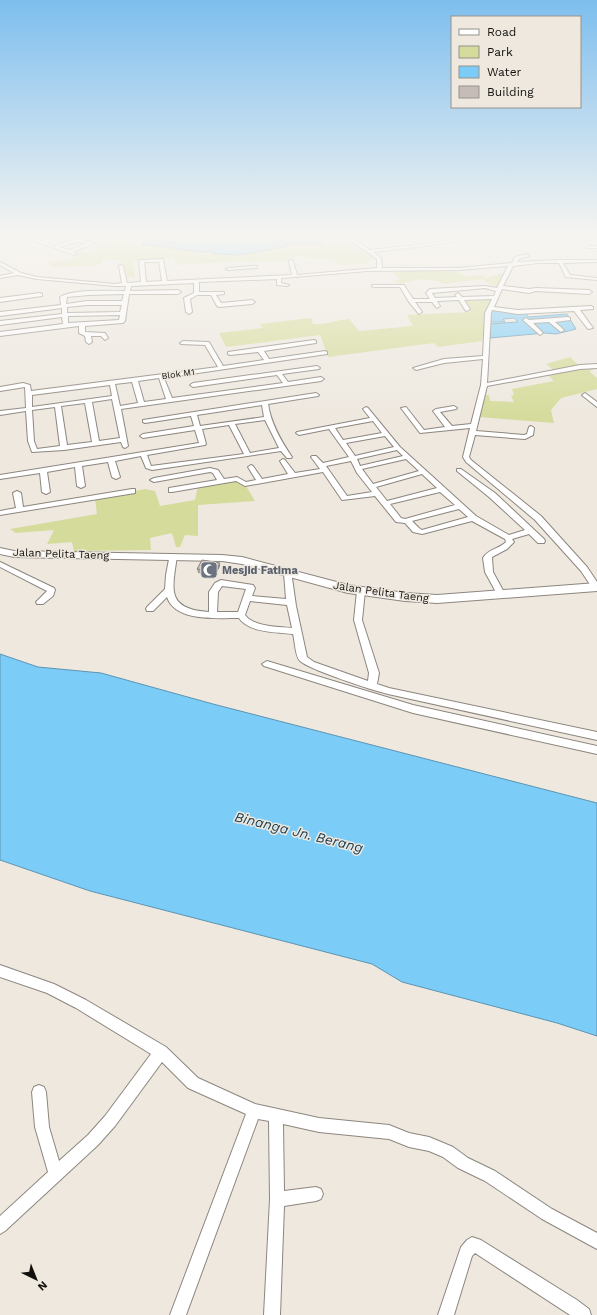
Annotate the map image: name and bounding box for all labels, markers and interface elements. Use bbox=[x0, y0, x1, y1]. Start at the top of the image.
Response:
legend bbox=[451, 16, 581, 108]
text: Road bbox=[487, 25, 516, 39]
text: Park bbox=[487, 45, 513, 59]
text: Water bbox=[487, 65, 522, 79]
text: Building bbox=[487, 85, 534, 99]
street label: Blok M1 bbox=[161, 367, 195, 381]
street label: Jalan Pelita Taeng bbox=[13, 546, 110, 562]
mosque icon: Mesjid Fatima bbox=[199, 560, 219, 580]
place label: Mesjid Fatima bbox=[222, 564, 298, 577]
street label: Jalan Pelita Taeng bbox=[332, 579, 430, 605]
water label: Binanga Jn. Berang bbox=[233, 808, 365, 856]
north arrow bbox=[16, 1259, 56, 1299]
text: N bbox=[35, 1278, 50, 1293]

